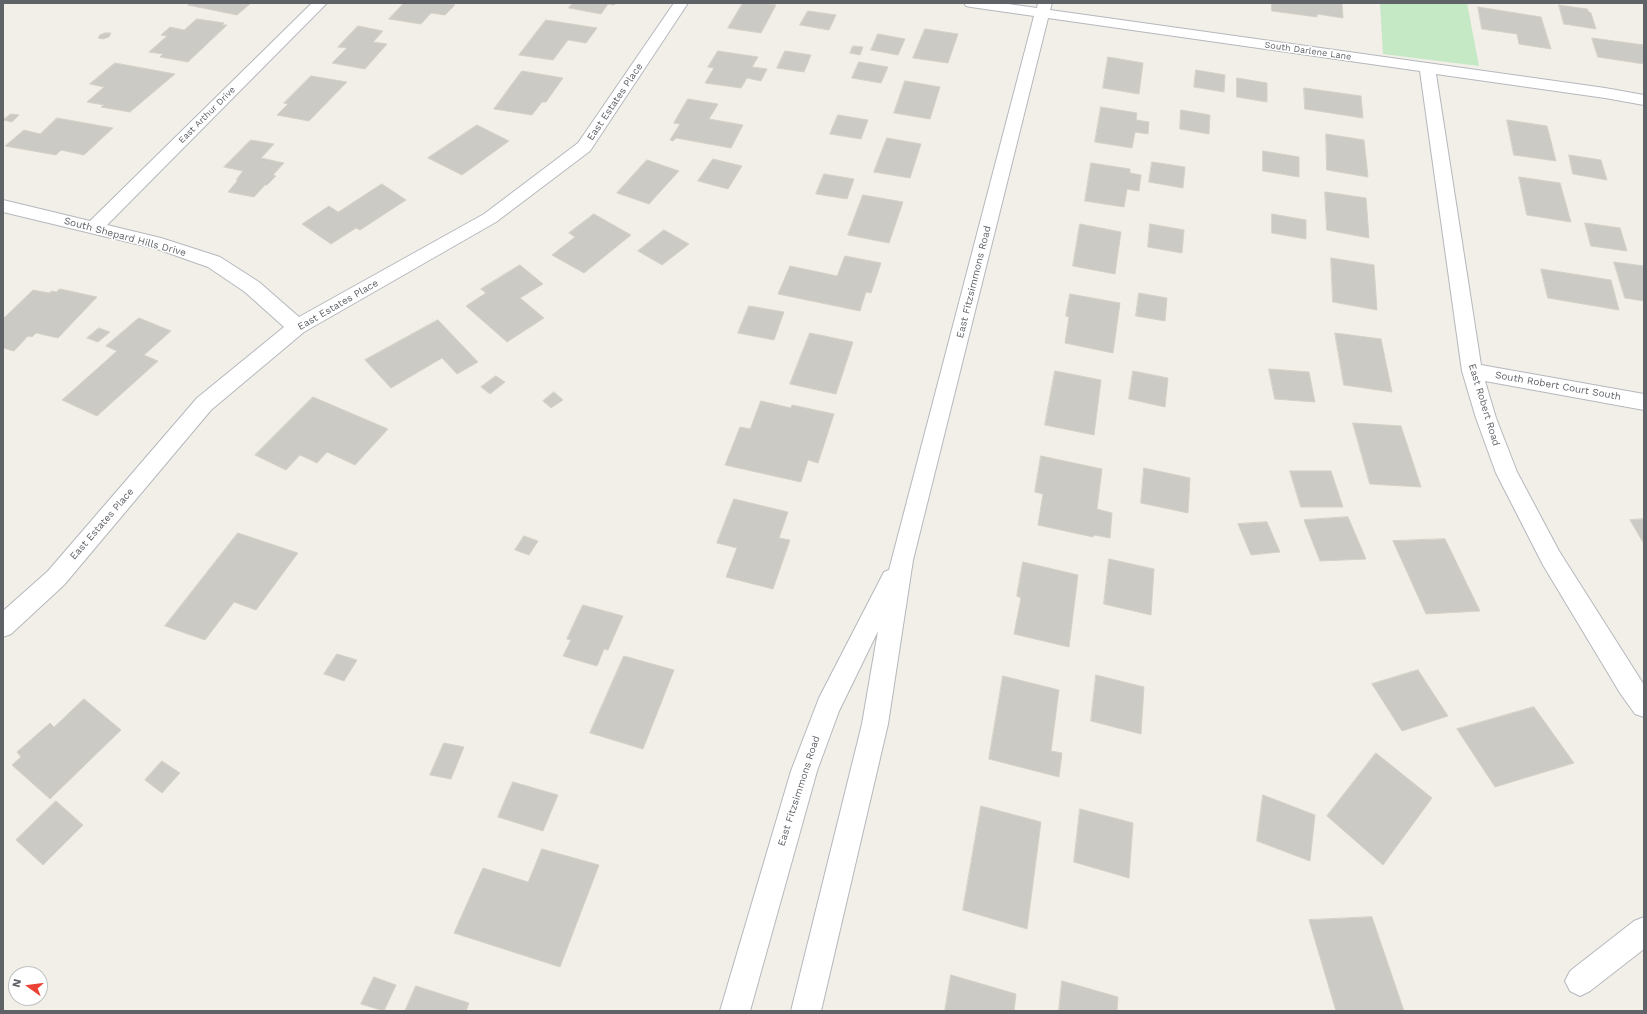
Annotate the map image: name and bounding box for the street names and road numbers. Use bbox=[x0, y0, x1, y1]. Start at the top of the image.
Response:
street label: South Darlene Lane bbox=[1264, 40, 1352, 62]
street label: East Estates Place bbox=[585, 61, 645, 143]
street label: East Arthur Drive bbox=[176, 84, 238, 146]
street label: South Shepard Hills Drive bbox=[63, 215, 187, 259]
street label: East Fitzsimmons Road bbox=[954, 225, 994, 339]
street label: East Estates Place bbox=[296, 277, 380, 333]
street label: East Robert Road bbox=[1466, 362, 1502, 448]
street label: South Robert Court South bbox=[1494, 369, 1622, 403]
street label: East Estates Place bbox=[68, 486, 136, 562]
street label: East Fitzsimmons Road bbox=[775, 734, 823, 848]

